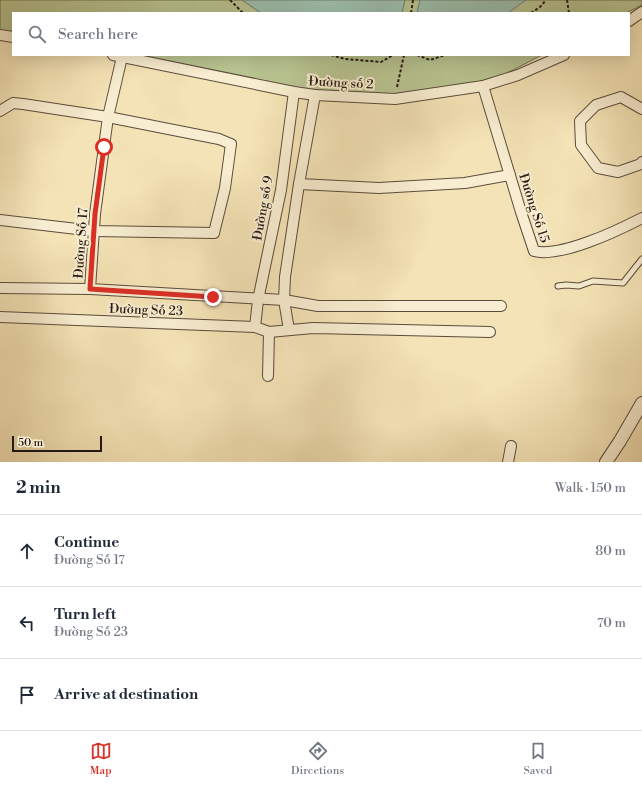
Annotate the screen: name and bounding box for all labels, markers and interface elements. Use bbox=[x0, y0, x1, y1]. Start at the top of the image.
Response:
search box bbox=[12, 12, 630, 56]
icon: search bbox=[26, 23, 48, 45]
text: Search here bbox=[58, 25, 138, 44]
street label: Đường số 2 bbox=[308, 73, 374, 93]
route start bbox=[95, 138, 113, 156]
street label: Đường Số 15 bbox=[515, 171, 553, 245]
street label: Đường số 9 bbox=[249, 174, 277, 242]
street label: Đường Số 17 bbox=[71, 207, 91, 279]
route end bbox=[204, 288, 222, 306]
street label: Đường Số 23 bbox=[109, 301, 183, 319]
scale bar bbox=[12, 434, 102, 453]
text: 50 m bbox=[18, 436, 43, 450]
text: 2 min bbox=[16, 477, 61, 499]
text: Walk · 150 m bbox=[555, 480, 626, 496]
text: Continue bbox=[54, 533, 119, 552]
icon: ahead bbox=[16, 540, 38, 562]
text: 80 m bbox=[595, 543, 626, 559]
text: Đường Số 17 bbox=[54, 552, 125, 568]
text: Turn left bbox=[54, 605, 116, 624]
icon: left bbox=[16, 612, 38, 634]
text: 70 m bbox=[597, 615, 626, 631]
text: Đường Số 23 bbox=[54, 624, 128, 640]
icon: arrive bbox=[16, 684, 38, 706]
text: Arrive at destination bbox=[54, 685, 198, 704]
tab: Map bbox=[90, 740, 112, 778]
tab: Directions bbox=[291, 740, 344, 778]
tab: Saved bbox=[523, 740, 552, 778]

